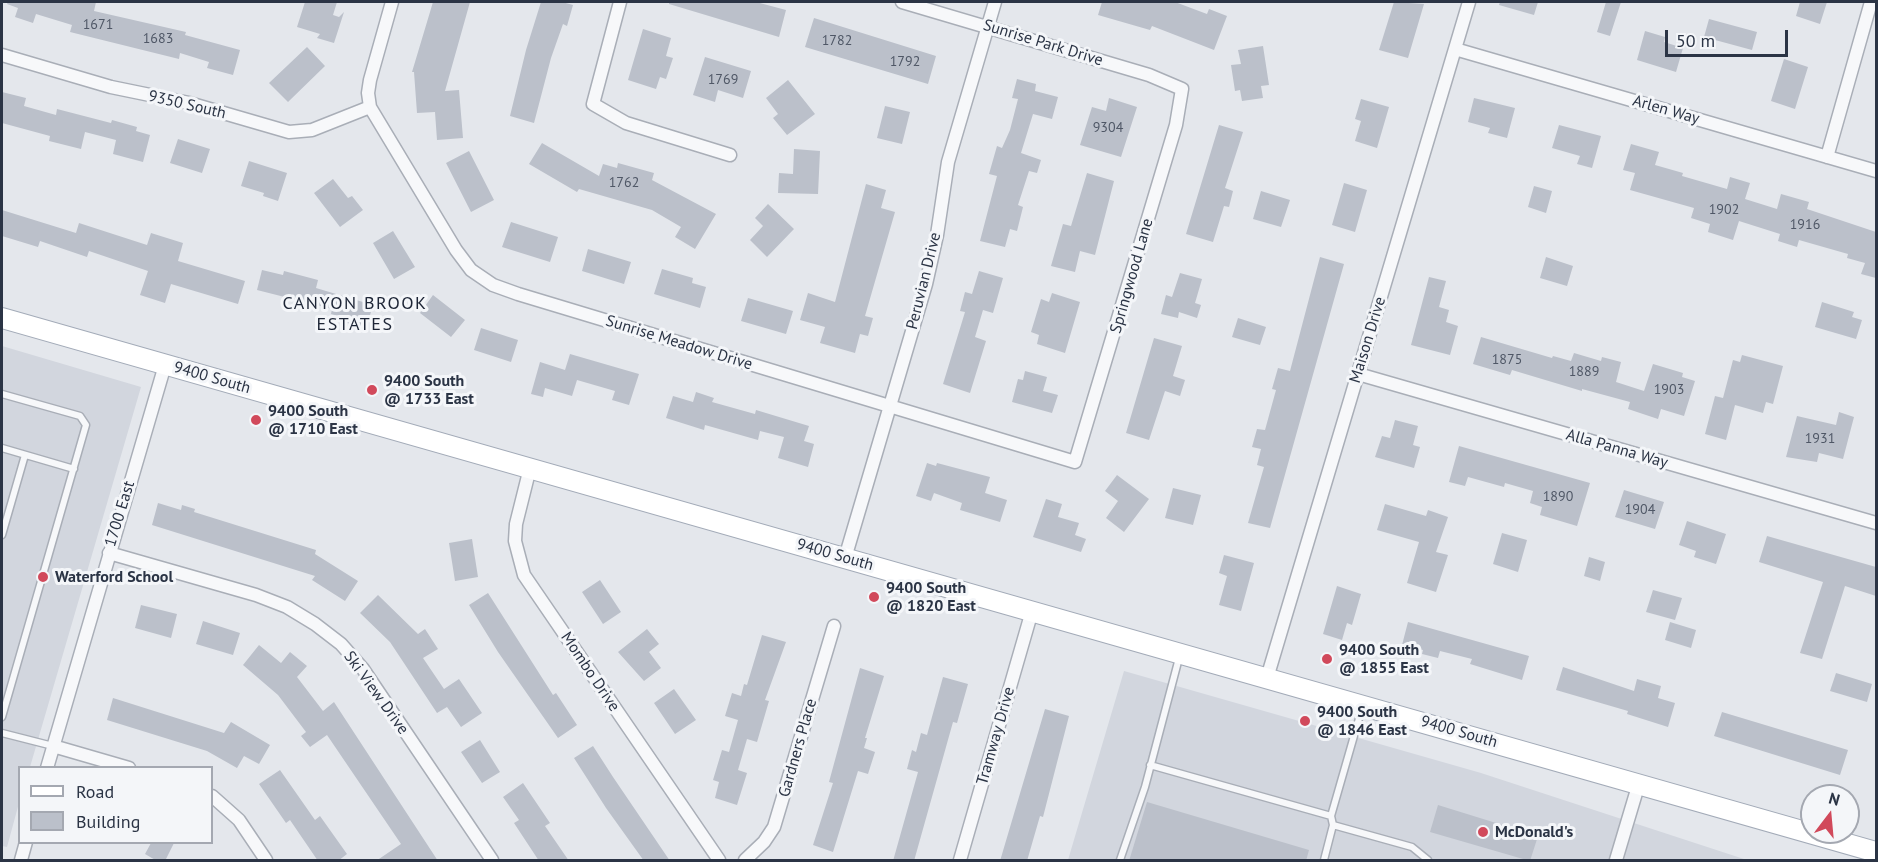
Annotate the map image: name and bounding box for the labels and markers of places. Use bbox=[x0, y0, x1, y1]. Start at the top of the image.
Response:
place label: 9400 South @ 1733 East bbox=[384, 371, 474, 409]
marker: 9400 South @ 1733 East bbox=[365, 383, 379, 397]
place label: 9400 South @ 1710 East bbox=[268, 401, 358, 439]
marker: 9400 South @ 1710 East bbox=[249, 413, 263, 427]
place label: Waterford School bbox=[55, 567, 173, 587]
marker: Waterford School bbox=[36, 570, 50, 584]
place label: 9400 South @ 1820 East bbox=[886, 578, 976, 616]
marker: 9400 South @ 1820 East bbox=[867, 590, 881, 604]
place label: 9400 South @ 1855 East bbox=[1339, 640, 1429, 678]
marker: 9400 South @ 1855 East bbox=[1320, 652, 1334, 666]
place label: 9400 South @ 1846 East bbox=[1317, 702, 1407, 740]
marker: 9400 South @ 1846 East bbox=[1298, 714, 1312, 728]
place label: McDonald's bbox=[1495, 822, 1573, 842]
marker: McDonald's bbox=[1476, 825, 1490, 839]

